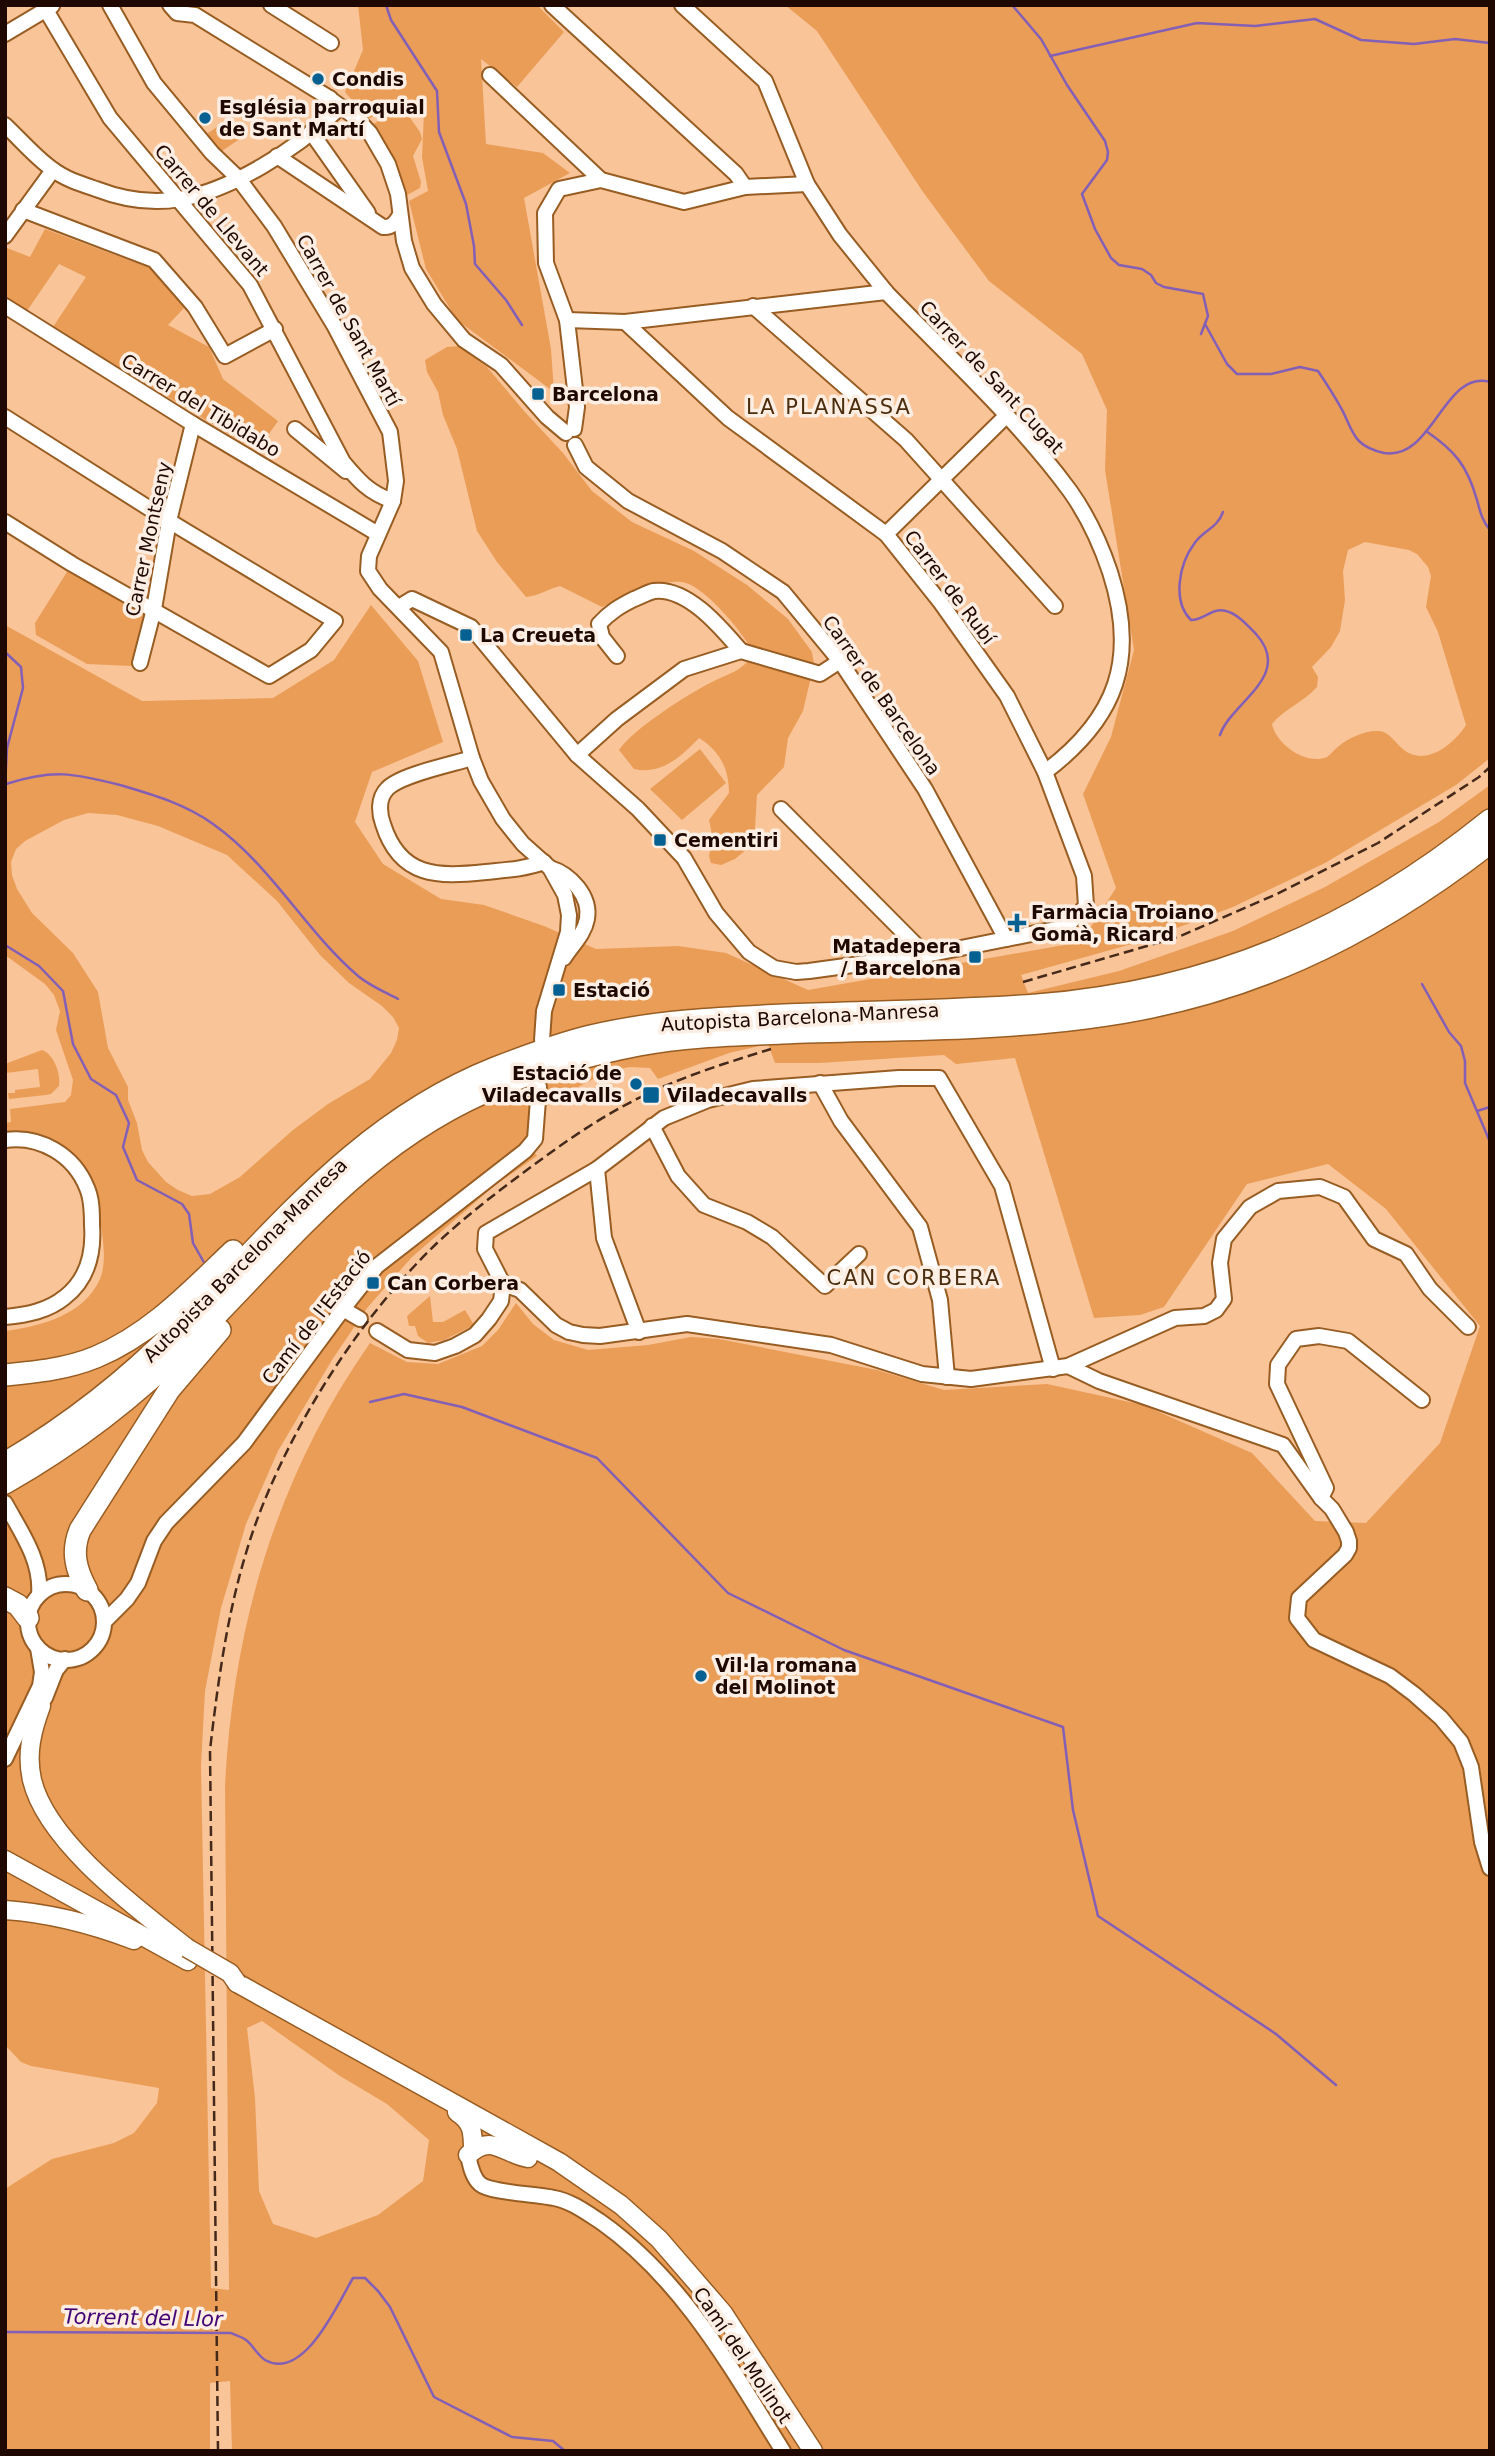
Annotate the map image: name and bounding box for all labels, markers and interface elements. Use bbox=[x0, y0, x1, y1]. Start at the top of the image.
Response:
place label: Condis bbox=[332, 68, 404, 90]
marker: Condis bbox=[310, 71, 326, 87]
place label: Església parroquial de Sant Martí bbox=[219, 96, 425, 140]
marker: Església parroquial de Sant Martí bbox=[197, 110, 213, 126]
street label: Carrer de Llevant bbox=[151, 140, 273, 280]
street label: Carrer de Sant Martí bbox=[293, 230, 406, 410]
street label: Carrer de Sant Cugat bbox=[915, 296, 1069, 458]
street label: Carrer del Tibidabo bbox=[118, 349, 284, 461]
place label: Barcelona bbox=[552, 383, 659, 405]
marker: Barcelona bbox=[530, 386, 546, 402]
district label: LA PLANASSA bbox=[746, 395, 912, 419]
street label: Carrer Montseny bbox=[121, 460, 175, 618]
street label: Carrer de Rubí bbox=[900, 526, 1000, 649]
street label: Carrer de Barcelona bbox=[819, 611, 945, 779]
place label: La Creueta bbox=[480, 624, 596, 646]
marker: La Creueta bbox=[458, 627, 474, 643]
place label: Cementiri bbox=[674, 829, 779, 851]
marker: Cementiri bbox=[652, 832, 668, 848]
place label: Farmàcia Troiano Gomà, Ricard bbox=[1031, 901, 1214, 945]
marker: Farmàcia Troiano Gomà, Ricard bbox=[1009, 915, 1025, 931]
place label: Matadepera / Barcelona bbox=[832, 935, 961, 979]
marker: Matadepera / Barcelona bbox=[967, 949, 983, 965]
place label: Estació bbox=[573, 979, 650, 1001]
marker: Estació bbox=[551, 982, 567, 998]
street label: Autopista Barcelona-Manresa bbox=[660, 999, 940, 1035]
place label: Estació de Viladecavalls bbox=[482, 1062, 622, 1106]
marker: Estació de Viladecavalls bbox=[628, 1076, 644, 1092]
place label: Viladecavalls bbox=[667, 1084, 807, 1106]
marker: Viladecavalls bbox=[641, 1085, 661, 1105]
street label: Autopista Barcelona-Manresa bbox=[139, 1154, 351, 1366]
street label: Camí de l'Estació bbox=[257, 1246, 375, 1388]
district label: CAN CORBERA bbox=[827, 1266, 1001, 1290]
place label: Can Corbera bbox=[387, 1272, 519, 1294]
marker: Can Corbera bbox=[365, 1275, 381, 1291]
place label: Vil·la romana del Molinot bbox=[715, 1654, 857, 1698]
marker: Vil·la romana del Molinot bbox=[693, 1668, 709, 1684]
street label: Camí del Molinot bbox=[689, 2283, 797, 2427]
water label: Torrent del Llor bbox=[63, 2305, 224, 2331]

